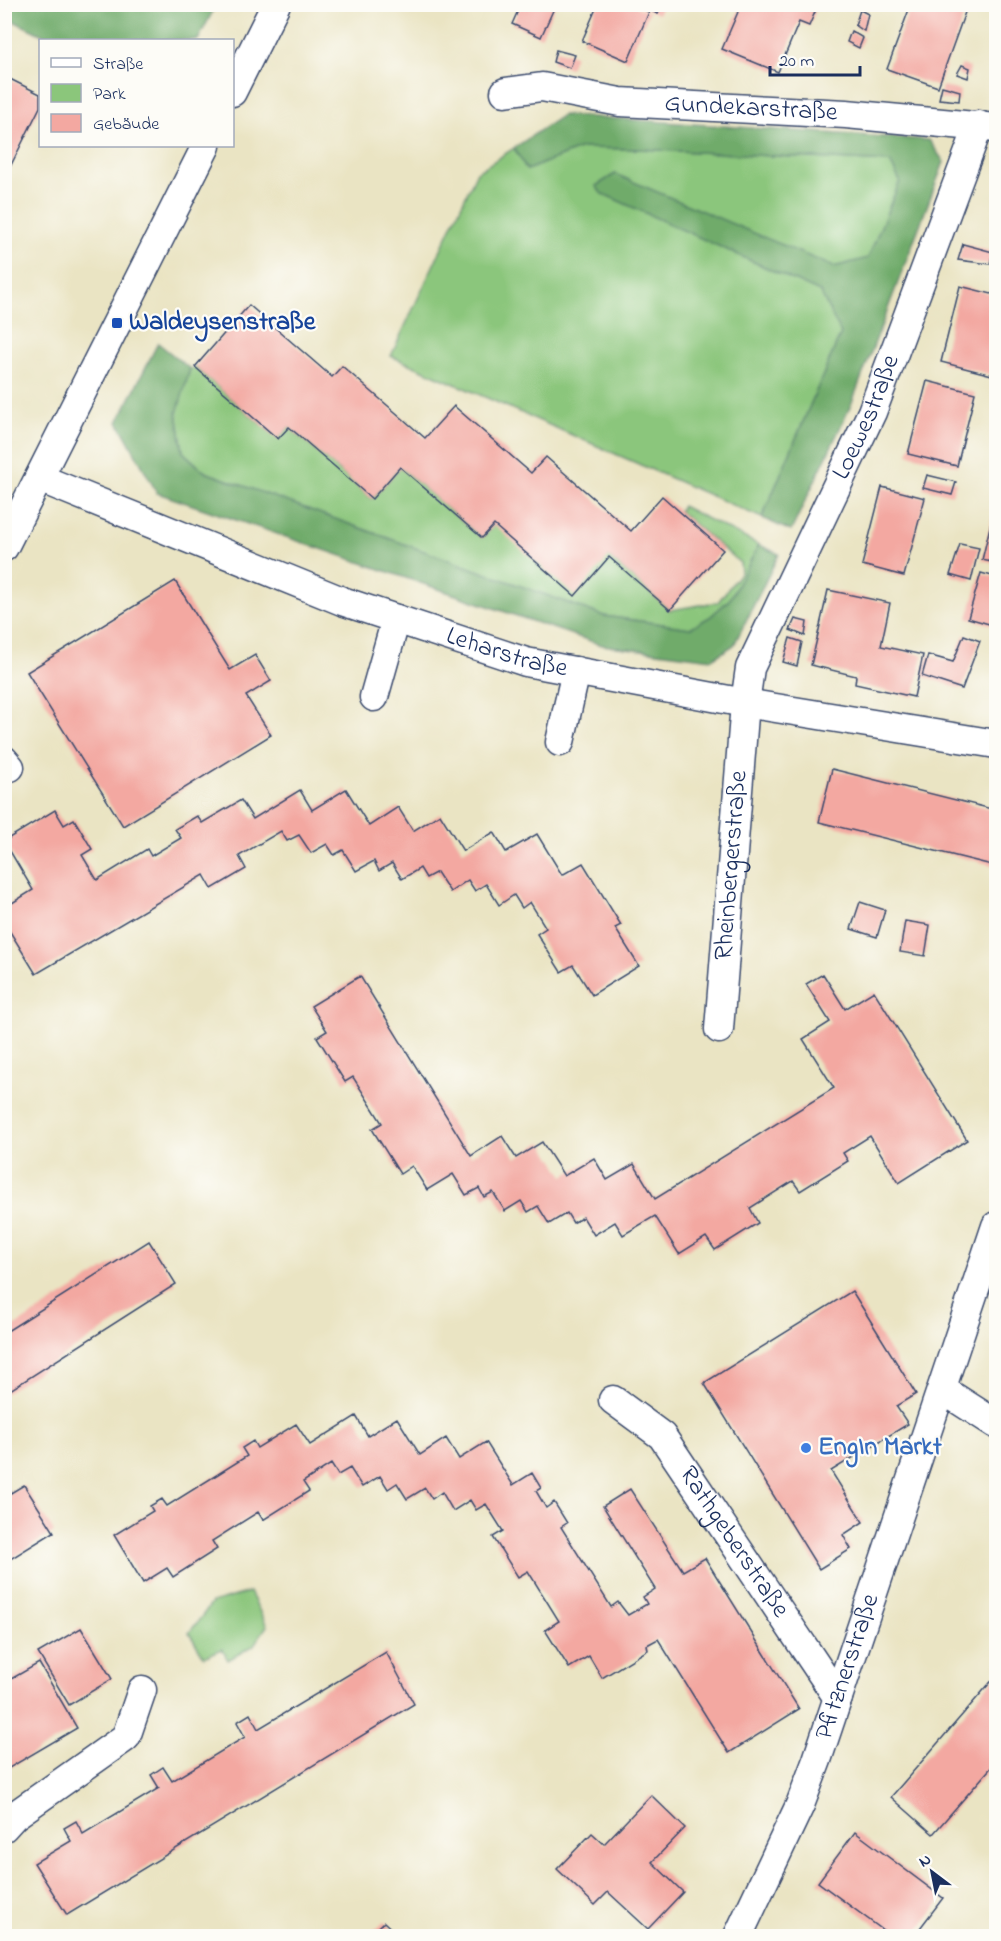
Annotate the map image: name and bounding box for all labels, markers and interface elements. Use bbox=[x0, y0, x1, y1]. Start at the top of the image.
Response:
legend bbox=[39, 39, 234, 147]
scale bar bbox=[770, 39, 860, 77]
text: 20 m bbox=[779, 49, 814, 75]
text: Straße bbox=[93, 52, 144, 78]
text: Park bbox=[93, 82, 126, 108]
street label: Gundekarstraße bbox=[664, 85, 839, 133]
text: Gebäude bbox=[93, 112, 160, 138]
place label: Waldeysenstraße bbox=[129, 304, 317, 342]
marker: Waldeysenstraße bbox=[110, 316, 124, 330]
street label: Loewestraße bbox=[823, 349, 911, 486]
street label: Leharstraße bbox=[441, 618, 571, 688]
street label: Rheinbergerstraße bbox=[706, 769, 759, 962]
place label: EngIn Markt bbox=[818, 1429, 942, 1468]
marker: EngIn Markt bbox=[799, 1441, 813, 1455]
street label: Rathgeberstraße bbox=[669, 1459, 798, 1626]
street label: Pfitznerstraße bbox=[806, 1589, 890, 1745]
north arrow bbox=[902, 1842, 962, 1902]
text: N bbox=[914, 1848, 936, 1874]

